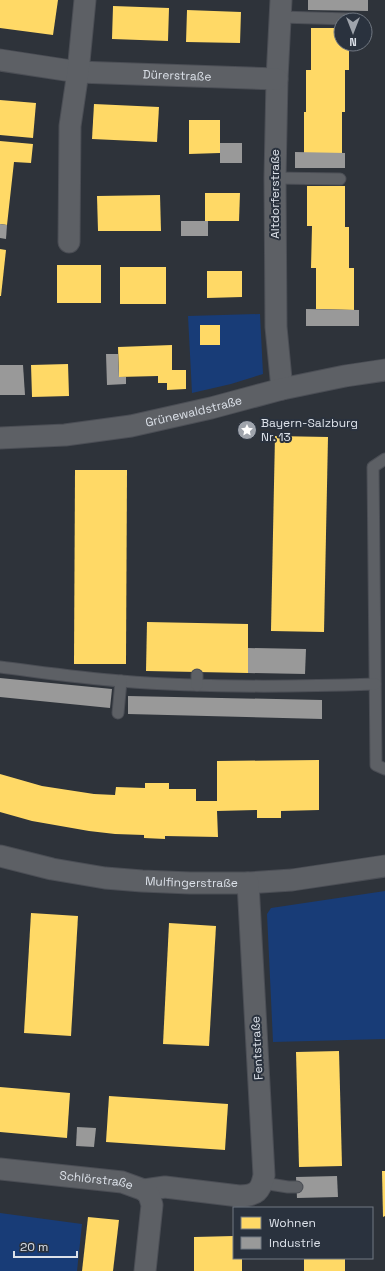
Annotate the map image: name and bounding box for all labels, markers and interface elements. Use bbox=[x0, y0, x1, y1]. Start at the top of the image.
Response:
north arrow bbox=[333, 12, 373, 52]
text: N bbox=[349, 35, 357, 49]
street label: Dürerstraße bbox=[142, 66, 212, 85]
street label: Altdorferstraße bbox=[267, 149, 283, 239]
street label: Grünewaldstraße bbox=[144, 392, 244, 431]
place label: Bayern-Salzburg Nr. 13 bbox=[261, 415, 358, 445]
place icon: Bayern-Salzburg Nr. 13 bbox=[236, 419, 258, 441]
street label: Mulfingerstraße bbox=[145, 873, 238, 891]
street label: Fentstraße bbox=[247, 1016, 267, 1080]
street label: Schlörstraße bbox=[59, 1167, 136, 1193]
legend bbox=[233, 1207, 373, 1259]
text: Wohnen bbox=[269, 1215, 316, 1231]
scale bar bbox=[14, 1233, 77, 1259]
text: Industrie bbox=[269, 1235, 321, 1251]
text: 20 m bbox=[20, 1239, 48, 1255]

